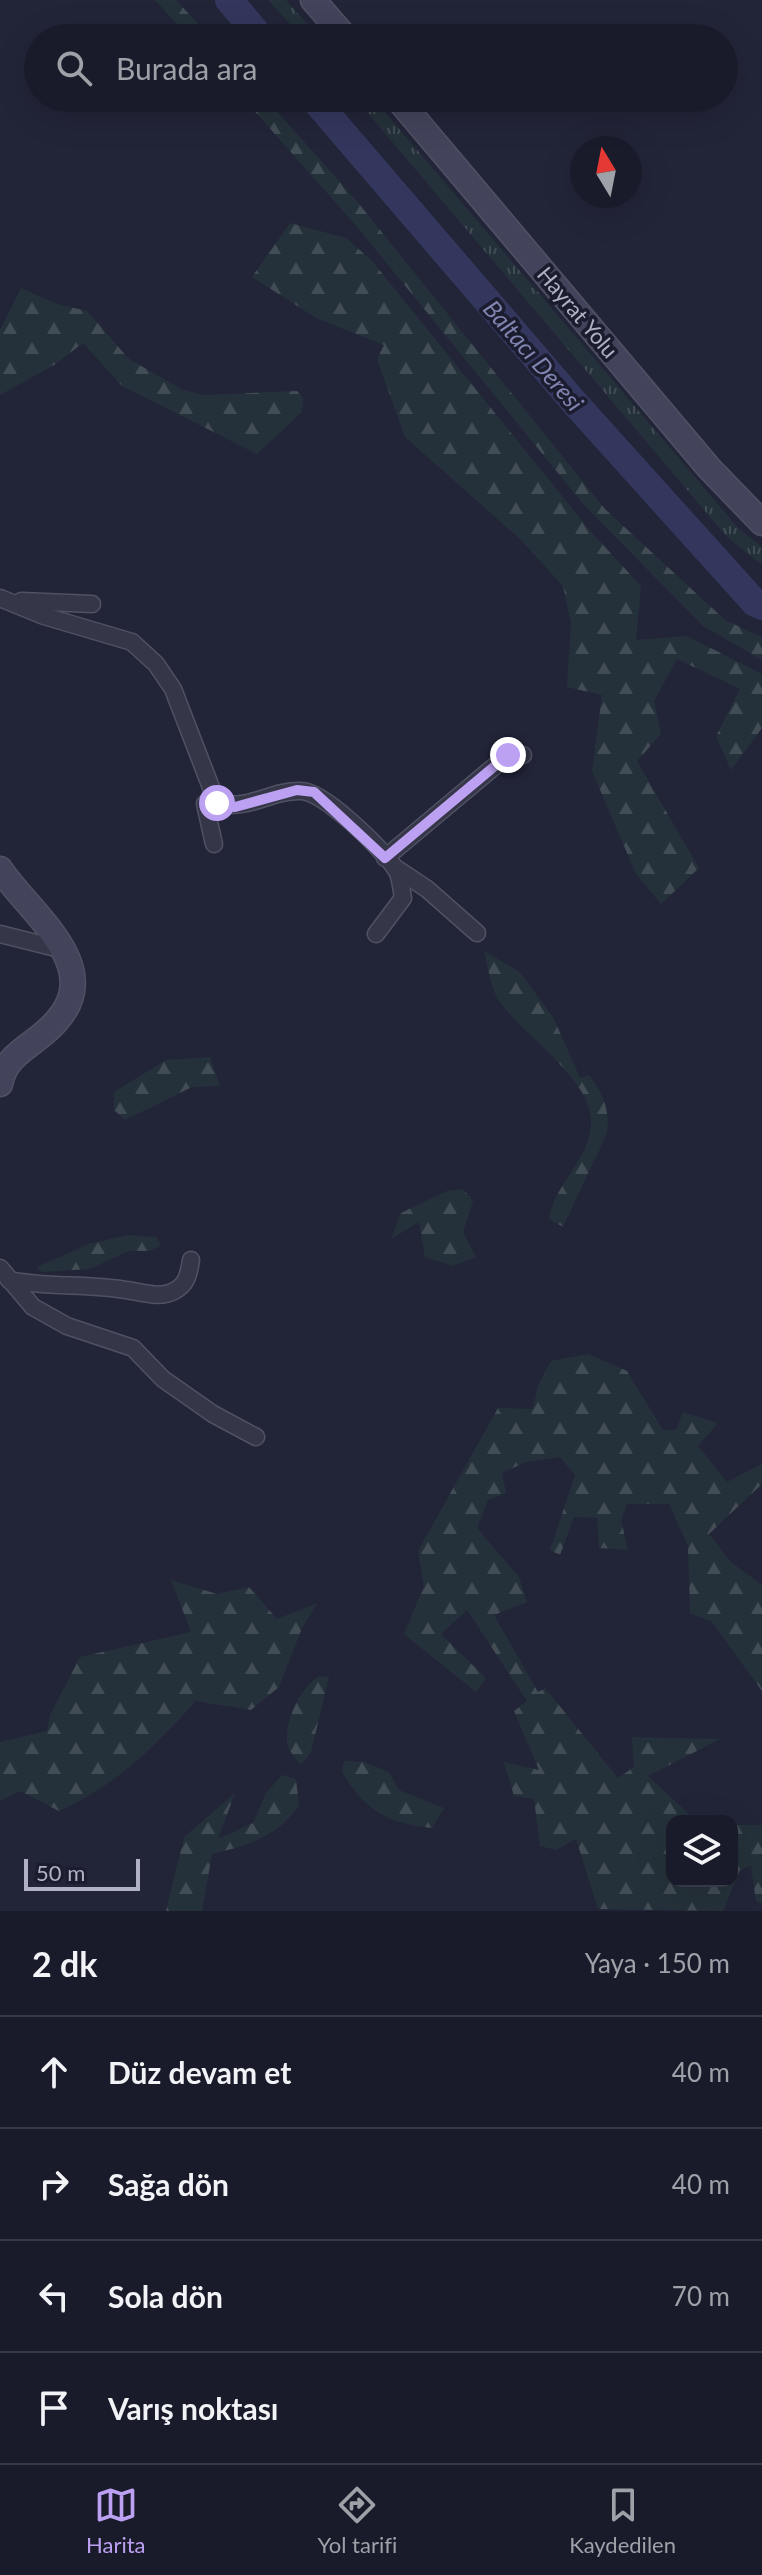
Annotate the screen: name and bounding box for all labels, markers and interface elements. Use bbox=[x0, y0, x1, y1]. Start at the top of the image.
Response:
search box bbox=[24, 24, 738, 112]
icon: search bbox=[52, 46, 96, 90]
text: Burada ara bbox=[116, 50, 257, 86]
north arrow bbox=[570, 136, 642, 208]
street label: Hayrat Yolu bbox=[532, 261, 624, 363]
water label: Baltacı Deresi bbox=[478, 294, 590, 417]
route end bbox=[490, 737, 526, 773]
route start bbox=[199, 785, 235, 821]
map controls bbox=[666, 1815, 738, 1887]
button: layers bbox=[666, 1815, 738, 1887]
scale bar bbox=[24, 1855, 140, 1891]
text: 50 m bbox=[36, 1859, 85, 1886]
text: 2 dk bbox=[32, 1943, 97, 1984]
text: Yaya · 150 m bbox=[585, 1947, 730, 1979]
icon: ahead bbox=[32, 2050, 76, 2094]
text: Düz devam et bbox=[108, 2054, 291, 2090]
text: 40 m bbox=[672, 2056, 730, 2088]
icon: right bbox=[32, 2162, 76, 2206]
text: Sağa dön bbox=[108, 2166, 229, 2202]
text: 40 m bbox=[672, 2168, 730, 2200]
icon: left bbox=[32, 2274, 76, 2318]
text: Sola dön bbox=[108, 2278, 223, 2314]
text: 70 m bbox=[672, 2280, 730, 2312]
icon: arrive bbox=[32, 2386, 76, 2430]
text: Varış noktası bbox=[108, 2390, 279, 2426]
tab: Harita bbox=[86, 2483, 146, 2558]
tab: Yol tarifi bbox=[317, 2483, 397, 2558]
tab: Kaydedilen bbox=[569, 2483, 676, 2558]

